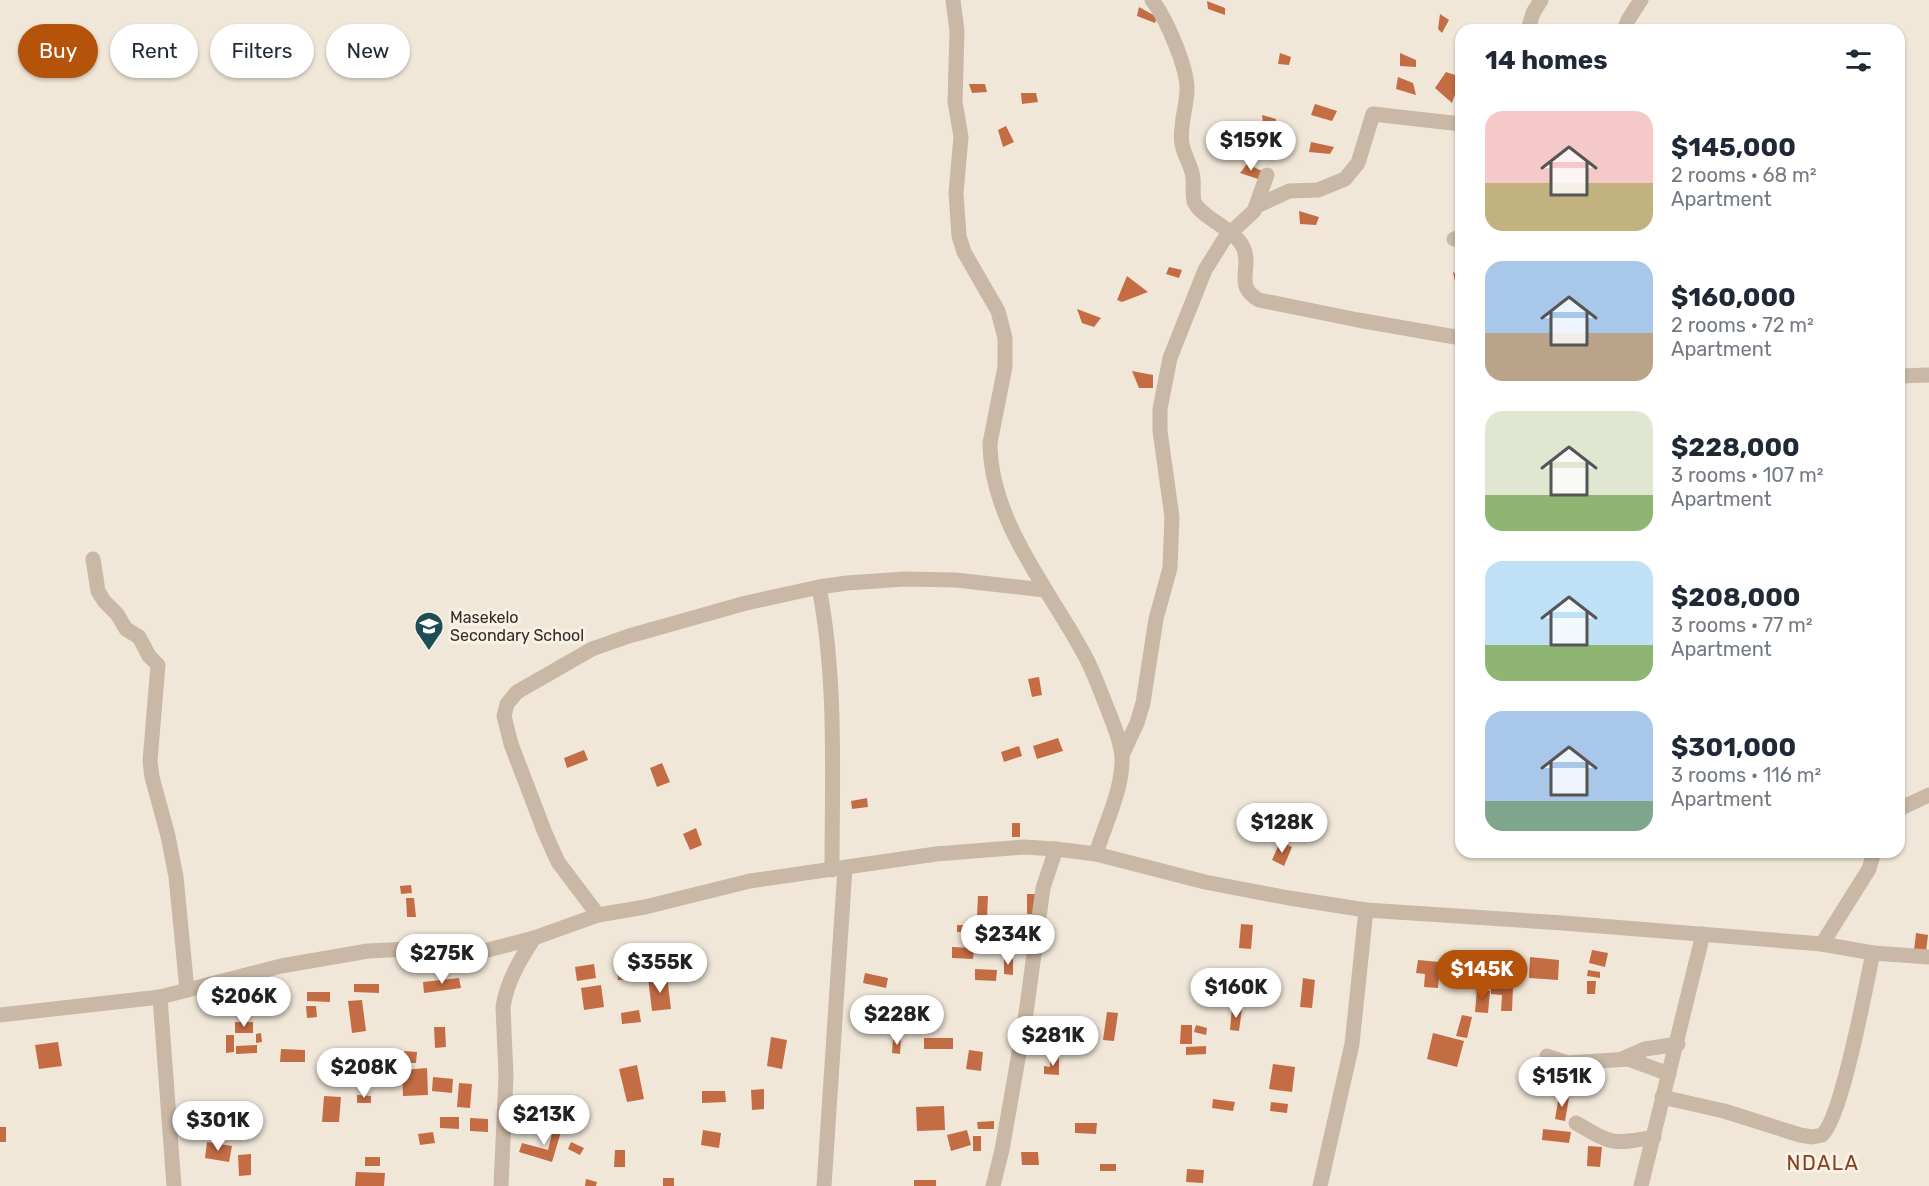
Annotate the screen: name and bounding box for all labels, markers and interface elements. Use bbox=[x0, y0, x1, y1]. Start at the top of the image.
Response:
chip: Buy bbox=[18, 24, 98, 78]
chip: Rent bbox=[110, 24, 198, 78]
chip: Filters bbox=[210, 24, 314, 78]
chip: New bbox=[326, 24, 410, 78]
icon: filters bbox=[1842, 44, 1875, 77]
text: 14 homes bbox=[1485, 45, 1608, 76]
pin: $159K bbox=[1209, 121, 1293, 172]
text: $159K bbox=[1220, 128, 1282, 152]
text: $145,000 bbox=[1671, 132, 1796, 163]
icon: home bbox=[1533, 135, 1605, 207]
text: 2 rooms · 68 m² bbox=[1671, 163, 1817, 187]
text: Apartment bbox=[1671, 187, 1772, 211]
text: $160,000 bbox=[1671, 282, 1796, 313]
icon: home bbox=[1533, 285, 1605, 357]
text: 2 rooms · 72 m² bbox=[1671, 313, 1814, 337]
text: Apartment bbox=[1671, 337, 1772, 361]
text: $228,000 bbox=[1671, 432, 1800, 463]
icon: home bbox=[1533, 435, 1605, 507]
text: 3 rooms · 107 m² bbox=[1671, 463, 1824, 487]
text: Apartment bbox=[1671, 487, 1772, 511]
text: $208,000 bbox=[1671, 582, 1801, 613]
icon: home bbox=[1533, 585, 1605, 657]
place label: Masekelo Secondary School bbox=[450, 608, 584, 645]
school or university icon: Masekelo Secondary School bbox=[413, 610, 445, 652]
text: 3 rooms · 77 m² bbox=[1671, 613, 1813, 637]
text: Apartment bbox=[1671, 637, 1772, 661]
text: $301,000 bbox=[1671, 732, 1796, 763]
icon: home bbox=[1533, 735, 1605, 807]
text: 3 rooms · 116 m² bbox=[1671, 763, 1821, 787]
text: Apartment bbox=[1671, 787, 1772, 811]
pin: $128K bbox=[1240, 803, 1324, 854]
text: $128K bbox=[1250, 810, 1314, 834]
pin: $234K bbox=[966, 915, 1050, 966]
text: $234K bbox=[975, 922, 1041, 946]
pin: $275K bbox=[400, 934, 484, 985]
text: $275K bbox=[410, 941, 474, 965]
pin: $355K bbox=[618, 943, 702, 994]
text: $355K bbox=[627, 950, 693, 974]
pin: $145K bbox=[1440, 950, 1524, 1001]
text: $145K bbox=[1450, 957, 1514, 981]
pin: $160K bbox=[1194, 968, 1278, 1019]
text: $160K bbox=[1204, 975, 1268, 999]
pin: $206K bbox=[202, 977, 286, 1028]
text: $206K bbox=[211, 984, 277, 1008]
pin: $228K bbox=[855, 995, 939, 1046]
text: $228K bbox=[864, 1002, 930, 1026]
pin: $281K bbox=[1011, 1016, 1095, 1067]
text: $281K bbox=[1021, 1023, 1085, 1047]
pin: $208K bbox=[322, 1048, 406, 1099]
text: $208K bbox=[331, 1055, 397, 1079]
pin: $151K bbox=[1520, 1057, 1604, 1108]
text: $151K bbox=[1532, 1064, 1592, 1088]
pin: $213K bbox=[502, 1095, 586, 1146]
pin: $301K bbox=[176, 1101, 260, 1152]
text: $213K bbox=[513, 1102, 575, 1126]
text: $301K bbox=[186, 1108, 250, 1132]
district label: NDALA bbox=[1787, 1151, 1860, 1175]

